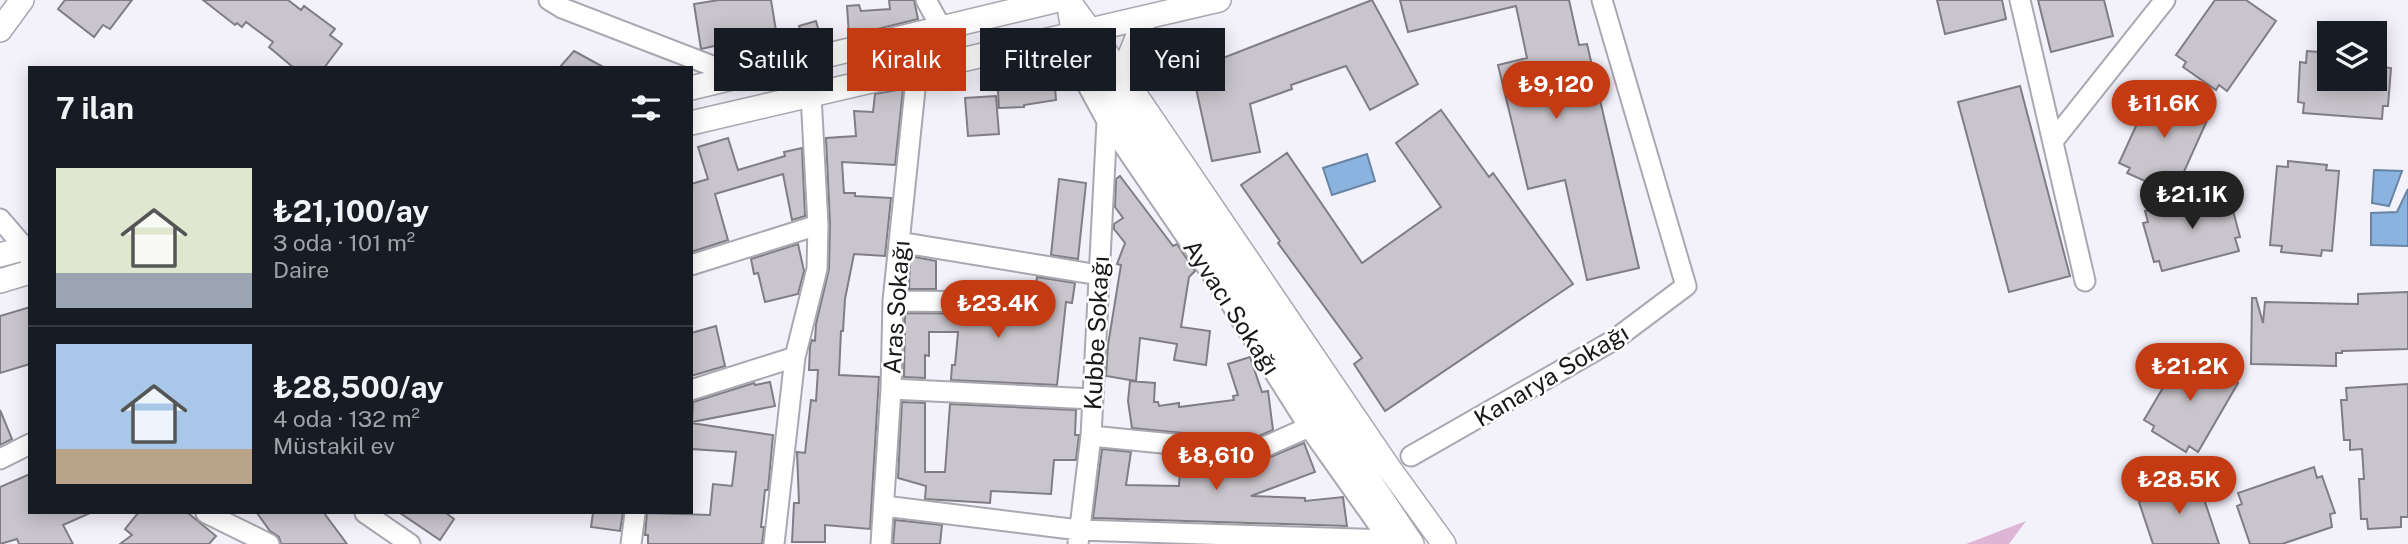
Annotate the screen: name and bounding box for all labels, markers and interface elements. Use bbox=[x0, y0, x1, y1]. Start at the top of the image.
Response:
map controls bbox=[2317, 21, 2387, 91]
button: layers bbox=[2317, 21, 2387, 91]
chip: Satılık bbox=[714, 28, 833, 91]
chip: Kiralık bbox=[847, 28, 966, 91]
chip: Filtreler bbox=[980, 28, 1116, 91]
chip: Yeni bbox=[1130, 28, 1225, 91]
pin: ₺9,120 bbox=[1499, 61, 1613, 121]
text: ₺9,120 bbox=[1518, 70, 1594, 97]
pin: ₺11.6K bbox=[2107, 80, 2221, 140]
icon: filters bbox=[627, 89, 665, 127]
text: ₺11.6K bbox=[2128, 89, 2200, 116]
text: 7 ilan bbox=[56, 90, 134, 126]
pin: ₺21.1K bbox=[2135, 172, 2249, 231]
text: ₺21.1K bbox=[2156, 180, 2228, 207]
text: ₺21,100/ay bbox=[273, 193, 429, 229]
icon: home bbox=[112, 196, 196, 280]
text: 3 oda · 101 m² bbox=[273, 229, 415, 256]
street label: Ayvacı Sokağı bbox=[1178, 234, 1286, 380]
street label: Aras Sokağı bbox=[877, 239, 915, 375]
street label: Kubbe Sokağı bbox=[1078, 255, 1114, 411]
text: Daire bbox=[273, 256, 329, 283]
pin: ₺23.4K bbox=[941, 280, 1055, 340]
text: ₺23.4K bbox=[957, 289, 1039, 316]
street label: Kanarya Sokağı bbox=[1469, 318, 1633, 432]
pin: ₺21.2K bbox=[2133, 344, 2247, 403]
text: ₺21.2K bbox=[2151, 352, 2229, 379]
text: ₺28,500/ay bbox=[273, 369, 444, 405]
icon: home bbox=[112, 372, 196, 456]
text: 4 oda · 132 m² bbox=[273, 405, 420, 432]
text: Müstakil ev bbox=[273, 432, 395, 459]
pin: ₺8,610 bbox=[1159, 433, 1273, 492]
text: ₺8,610 bbox=[1178, 441, 1254, 468]
pin: ₺28.5K bbox=[2122, 456, 2236, 516]
text: ₺28.5K bbox=[2137, 465, 2221, 492]

